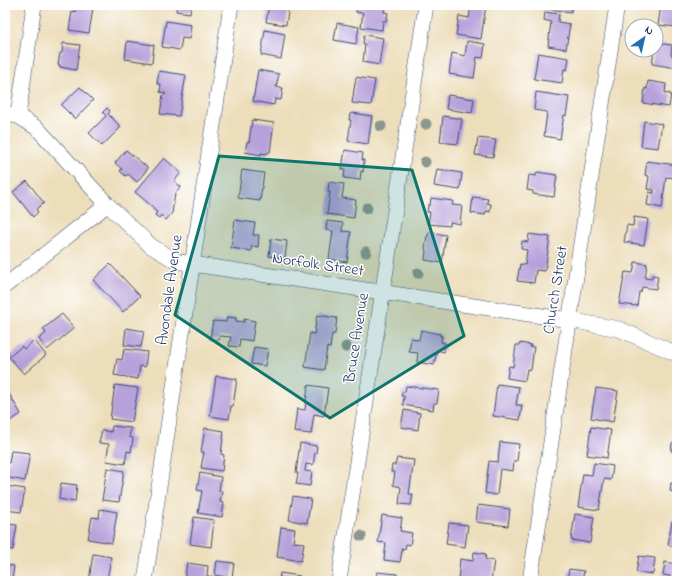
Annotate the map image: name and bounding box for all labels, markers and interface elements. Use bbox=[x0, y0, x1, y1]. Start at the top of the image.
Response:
north arrow bbox=[624, 18, 664, 58]
text: N bbox=[641, 22, 657, 39]
street label: Avondale Avenue bbox=[150, 232, 190, 347]
street label: Church Street bbox=[537, 243, 575, 336]
street label: Norfolk Street bbox=[271, 247, 366, 283]
street label: Bruce Avenue bbox=[338, 290, 376, 386]

